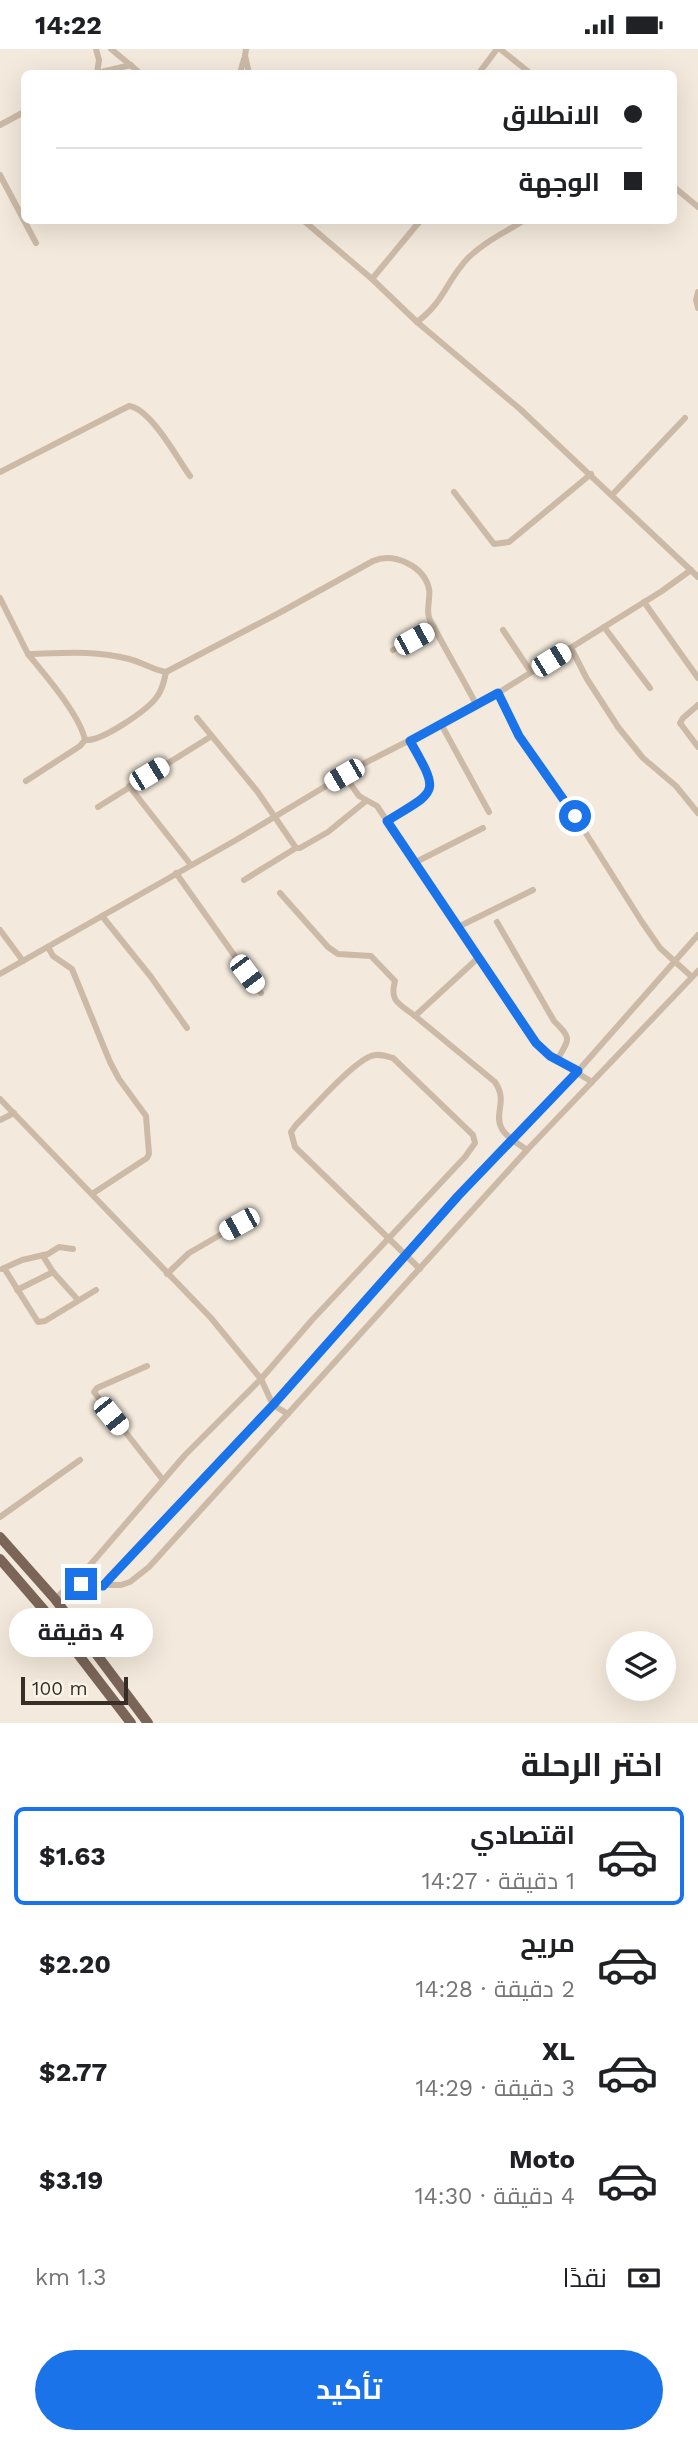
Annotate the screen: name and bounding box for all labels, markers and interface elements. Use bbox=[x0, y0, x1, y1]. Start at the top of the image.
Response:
text: 14:22 bbox=[35, 10, 102, 40]
text: الانطلاق bbox=[502, 100, 600, 130]
text: الوجهة bbox=[519, 167, 600, 197]
car bbox=[391, 620, 438, 658]
car bbox=[528, 640, 575, 680]
car bbox=[126, 754, 173, 794]
car bbox=[321, 755, 368, 795]
route start bbox=[559, 800, 591, 832]
car bbox=[226, 951, 269, 997]
car bbox=[216, 1205, 263, 1243]
car bbox=[90, 1393, 133, 1439]
route end bbox=[65, 1568, 97, 1600]
callout: 4 دقيقة bbox=[9, 1609, 153, 1657]
text: 4 دقيقة bbox=[38, 1619, 124, 1646]
map controls bbox=[606, 1631, 676, 1701]
button: layers bbox=[606, 1631, 676, 1701]
scale bar bbox=[21, 1674, 128, 1706]
text: 100 m bbox=[32, 1677, 88, 1700]
text: اختر الرحلة bbox=[521, 1746, 663, 1784]
text: اقتصادي bbox=[470, 1820, 575, 1850]
icon: car bbox=[596, 1825, 659, 1888]
text: $1.63 bbox=[39, 1841, 106, 1871]
text: 1 دقيقة · 14:27 bbox=[422, 1868, 575, 1895]
text: مريح bbox=[520, 1928, 575, 1958]
icon: car bbox=[596, 1933, 659, 1996]
text: $2.20 bbox=[39, 1949, 111, 1979]
text: 2 دقيقة · 14:28 bbox=[416, 1976, 575, 2003]
text: XL bbox=[542, 2036, 575, 2066]
icon: car bbox=[596, 2041, 659, 2104]
text: $2.77 bbox=[39, 2057, 107, 2087]
text: 3 دقيقة · 14:29 bbox=[416, 2075, 575, 2102]
text: Moto bbox=[509, 2144, 575, 2174]
icon: car bbox=[596, 2149, 659, 2212]
text: $3.19 bbox=[39, 2165, 103, 2195]
text: 4 دقيقة · 14:30 bbox=[415, 2183, 575, 2210]
icon: cash bbox=[625, 2259, 663, 2297]
text: نقدًا bbox=[563, 2263, 607, 2293]
text: 1.3 km bbox=[35, 2264, 106, 2291]
button: تأكيد bbox=[35, 2350, 663, 2430]

